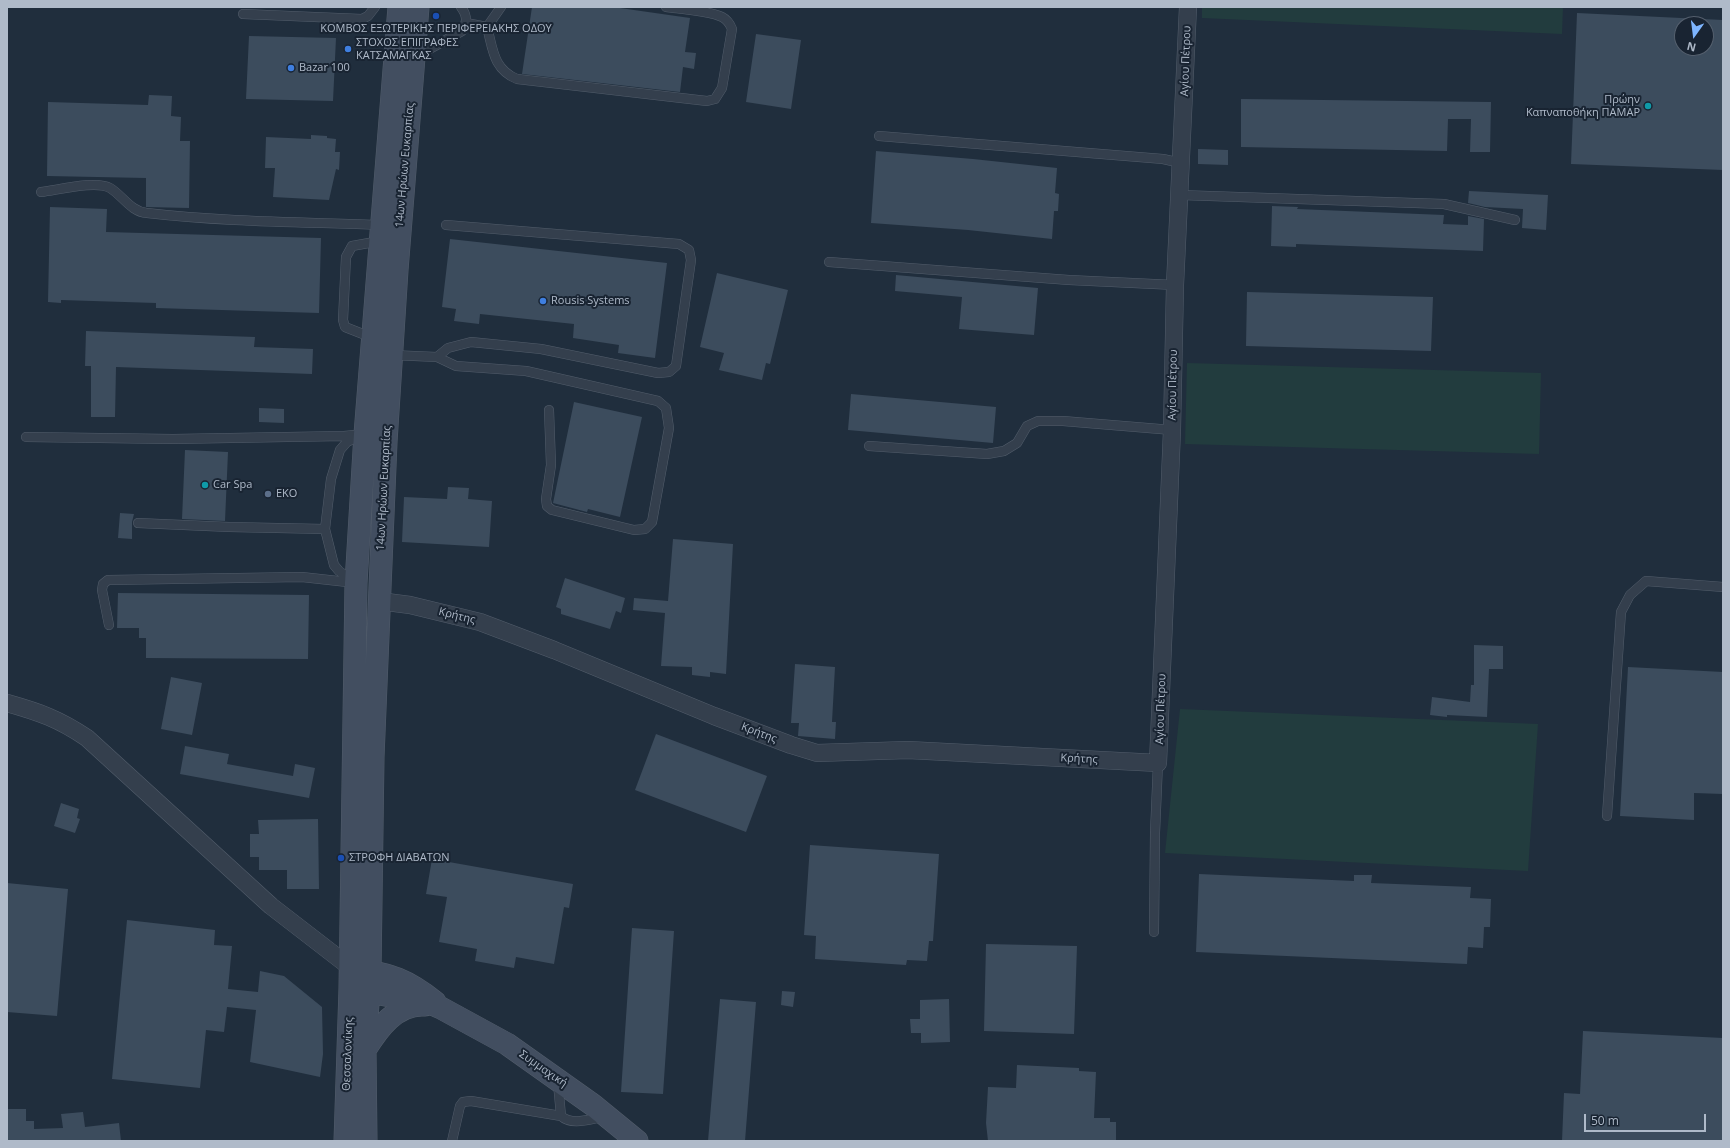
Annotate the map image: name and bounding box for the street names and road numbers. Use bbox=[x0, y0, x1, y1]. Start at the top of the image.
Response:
street label: Αγίου Πέτρου bbox=[1178, 25, 1194, 97]
street label: 14ων Ηρώων Ευκαρπίας bbox=[393, 102, 417, 228]
street label: Αγίου Πέτρου bbox=[1166, 349, 1180, 421]
street label: 14ων Ηρώων Ευκαρπίας bbox=[374, 425, 394, 551]
street label: Κρήτης bbox=[437, 605, 477, 627]
street label: Αγίου Πέτρου bbox=[1153, 673, 1169, 745]
street label: Κρήτης bbox=[739, 720, 779, 746]
street label: Κρήτης bbox=[1060, 751, 1098, 767]
street label: Θεσσαλονίκης bbox=[340, 1017, 356, 1091]
street label: Συμμαχική bbox=[516, 1048, 570, 1090]

